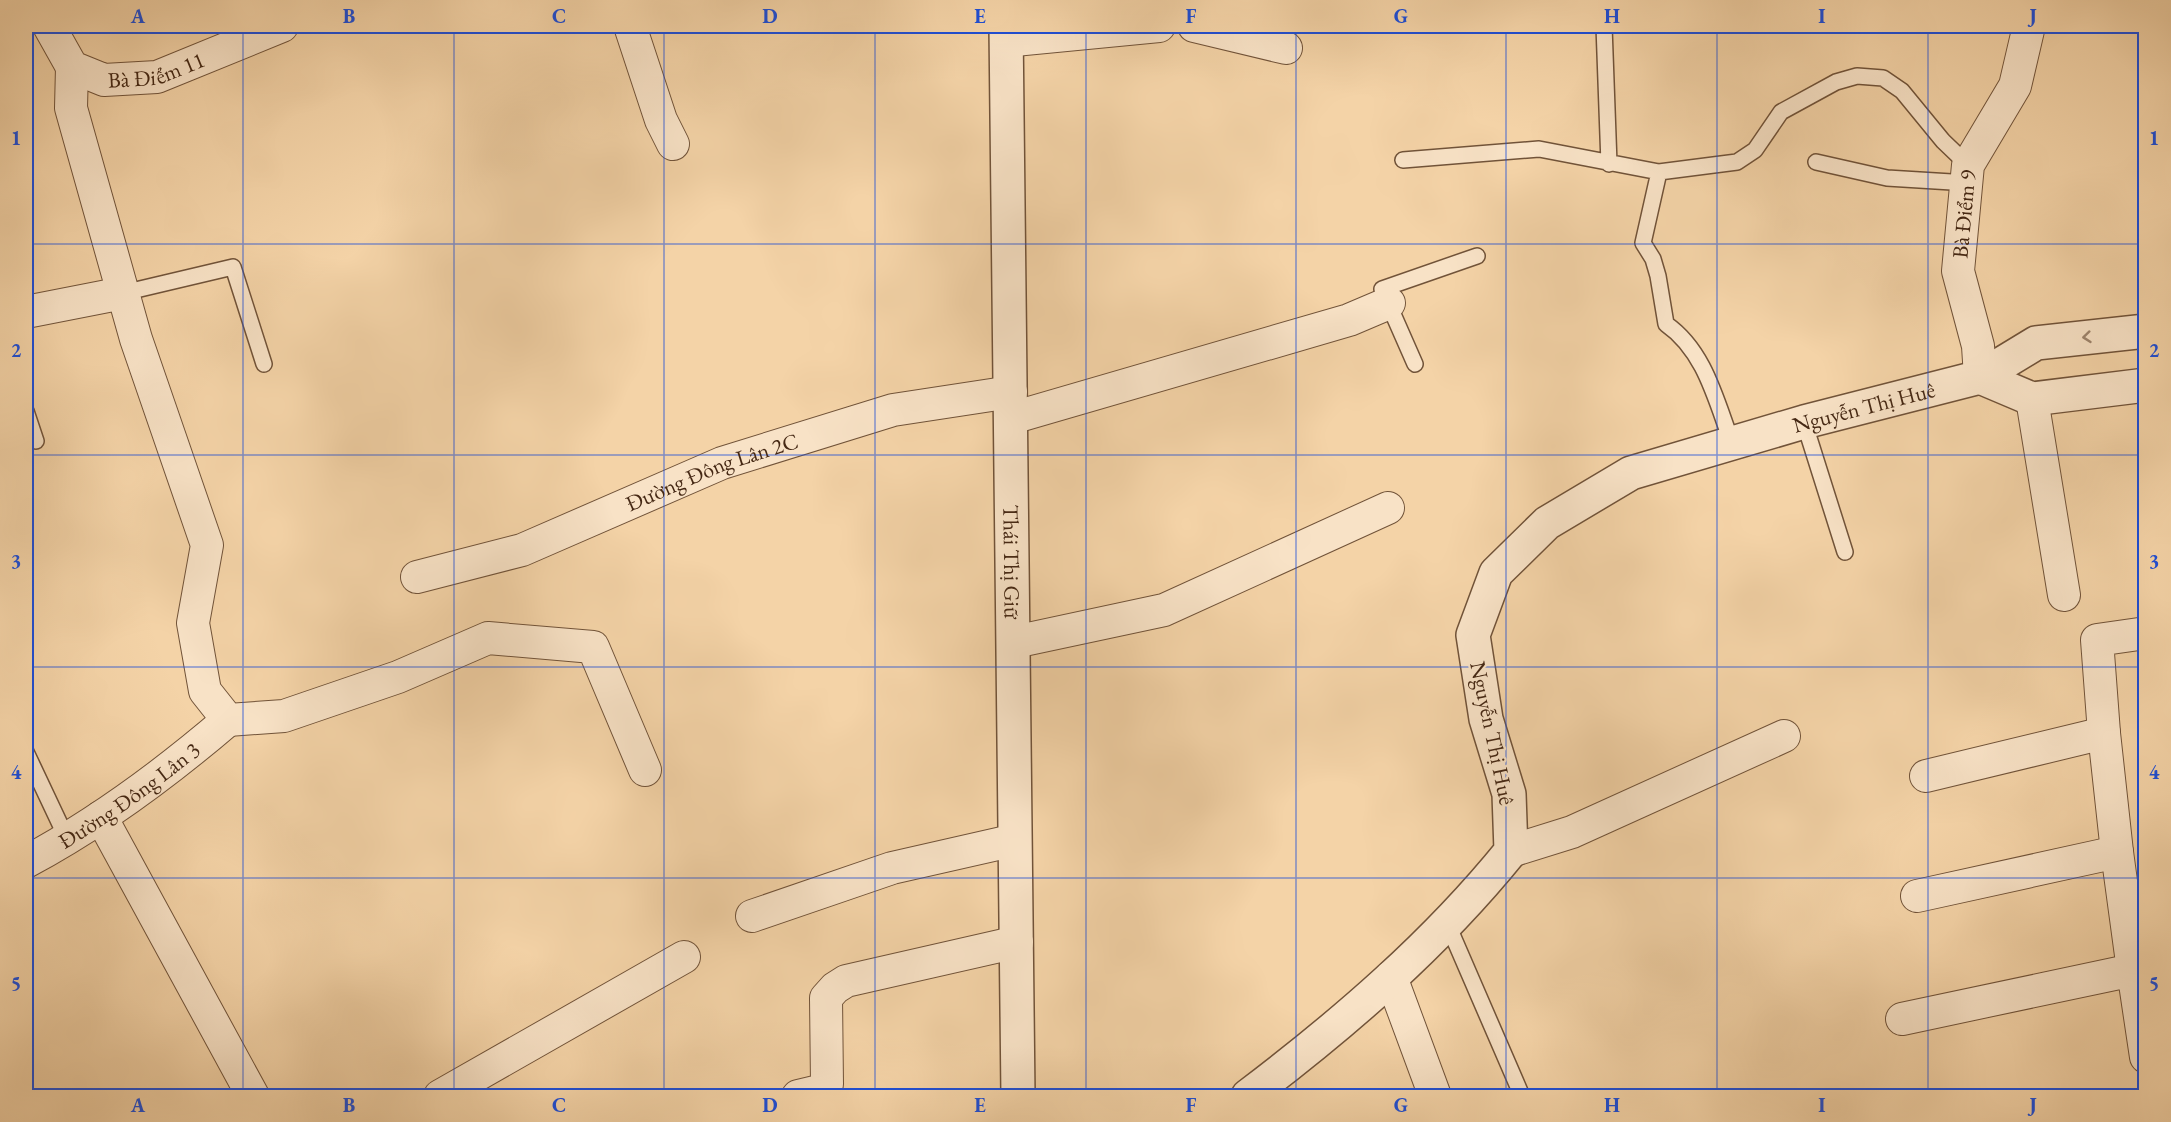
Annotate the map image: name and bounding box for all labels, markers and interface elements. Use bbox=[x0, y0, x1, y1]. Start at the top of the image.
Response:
text: A bbox=[130, 3, 146, 29]
text: B bbox=[343, 3, 355, 29]
text: C bbox=[552, 3, 566, 29]
text: D bbox=[762, 3, 778, 29]
text: E bbox=[974, 3, 986, 29]
text: F bbox=[1186, 3, 1197, 29]
text: G bbox=[1394, 3, 1408, 29]
text: H bbox=[1604, 3, 1620, 29]
text: I bbox=[1818, 3, 1826, 29]
text: J bbox=[2027, 3, 2037, 29]
street label: Bà Điểm 11 bbox=[107, 45, 209, 95]
text: 1 bbox=[11, 125, 21, 151]
text: 1 bbox=[2149, 125, 2159, 151]
street label: Bà Điểm 9 bbox=[1945, 168, 1983, 260]
one-way arrow bbox=[2083, 330, 2092, 343]
text: 2 bbox=[11, 337, 22, 363]
text: 2 bbox=[2149, 337, 2160, 363]
street label: Nguyễn Thị Huê bbox=[1789, 375, 1939, 440]
street label: Đường Đông Lân 2C bbox=[621, 426, 802, 518]
street label: Thái Thị Giữ bbox=[996, 505, 1027, 620]
text: 3 bbox=[11, 548, 21, 574]
text: 3 bbox=[2149, 548, 2159, 574]
street label: Nguyễn Thị Huê bbox=[1463, 659, 1522, 808]
street label: Đường Đông Lân 3 bbox=[53, 735, 206, 855]
text: 4 bbox=[11, 759, 22, 785]
text: 4 bbox=[2149, 759, 2160, 785]
text: 5 bbox=[11, 970, 21, 996]
text: 5 bbox=[2149, 970, 2159, 996]
text: A bbox=[130, 1092, 146, 1118]
text: B bbox=[343, 1092, 355, 1118]
text: C bbox=[552, 1092, 566, 1118]
text: D bbox=[762, 1092, 778, 1118]
text: E bbox=[974, 1092, 986, 1118]
text: F bbox=[1186, 1092, 1197, 1118]
text: G bbox=[1394, 1092, 1408, 1118]
text: H bbox=[1604, 1092, 1620, 1118]
text: I bbox=[1818, 1092, 1826, 1118]
text: J bbox=[2027, 1092, 2037, 1118]

